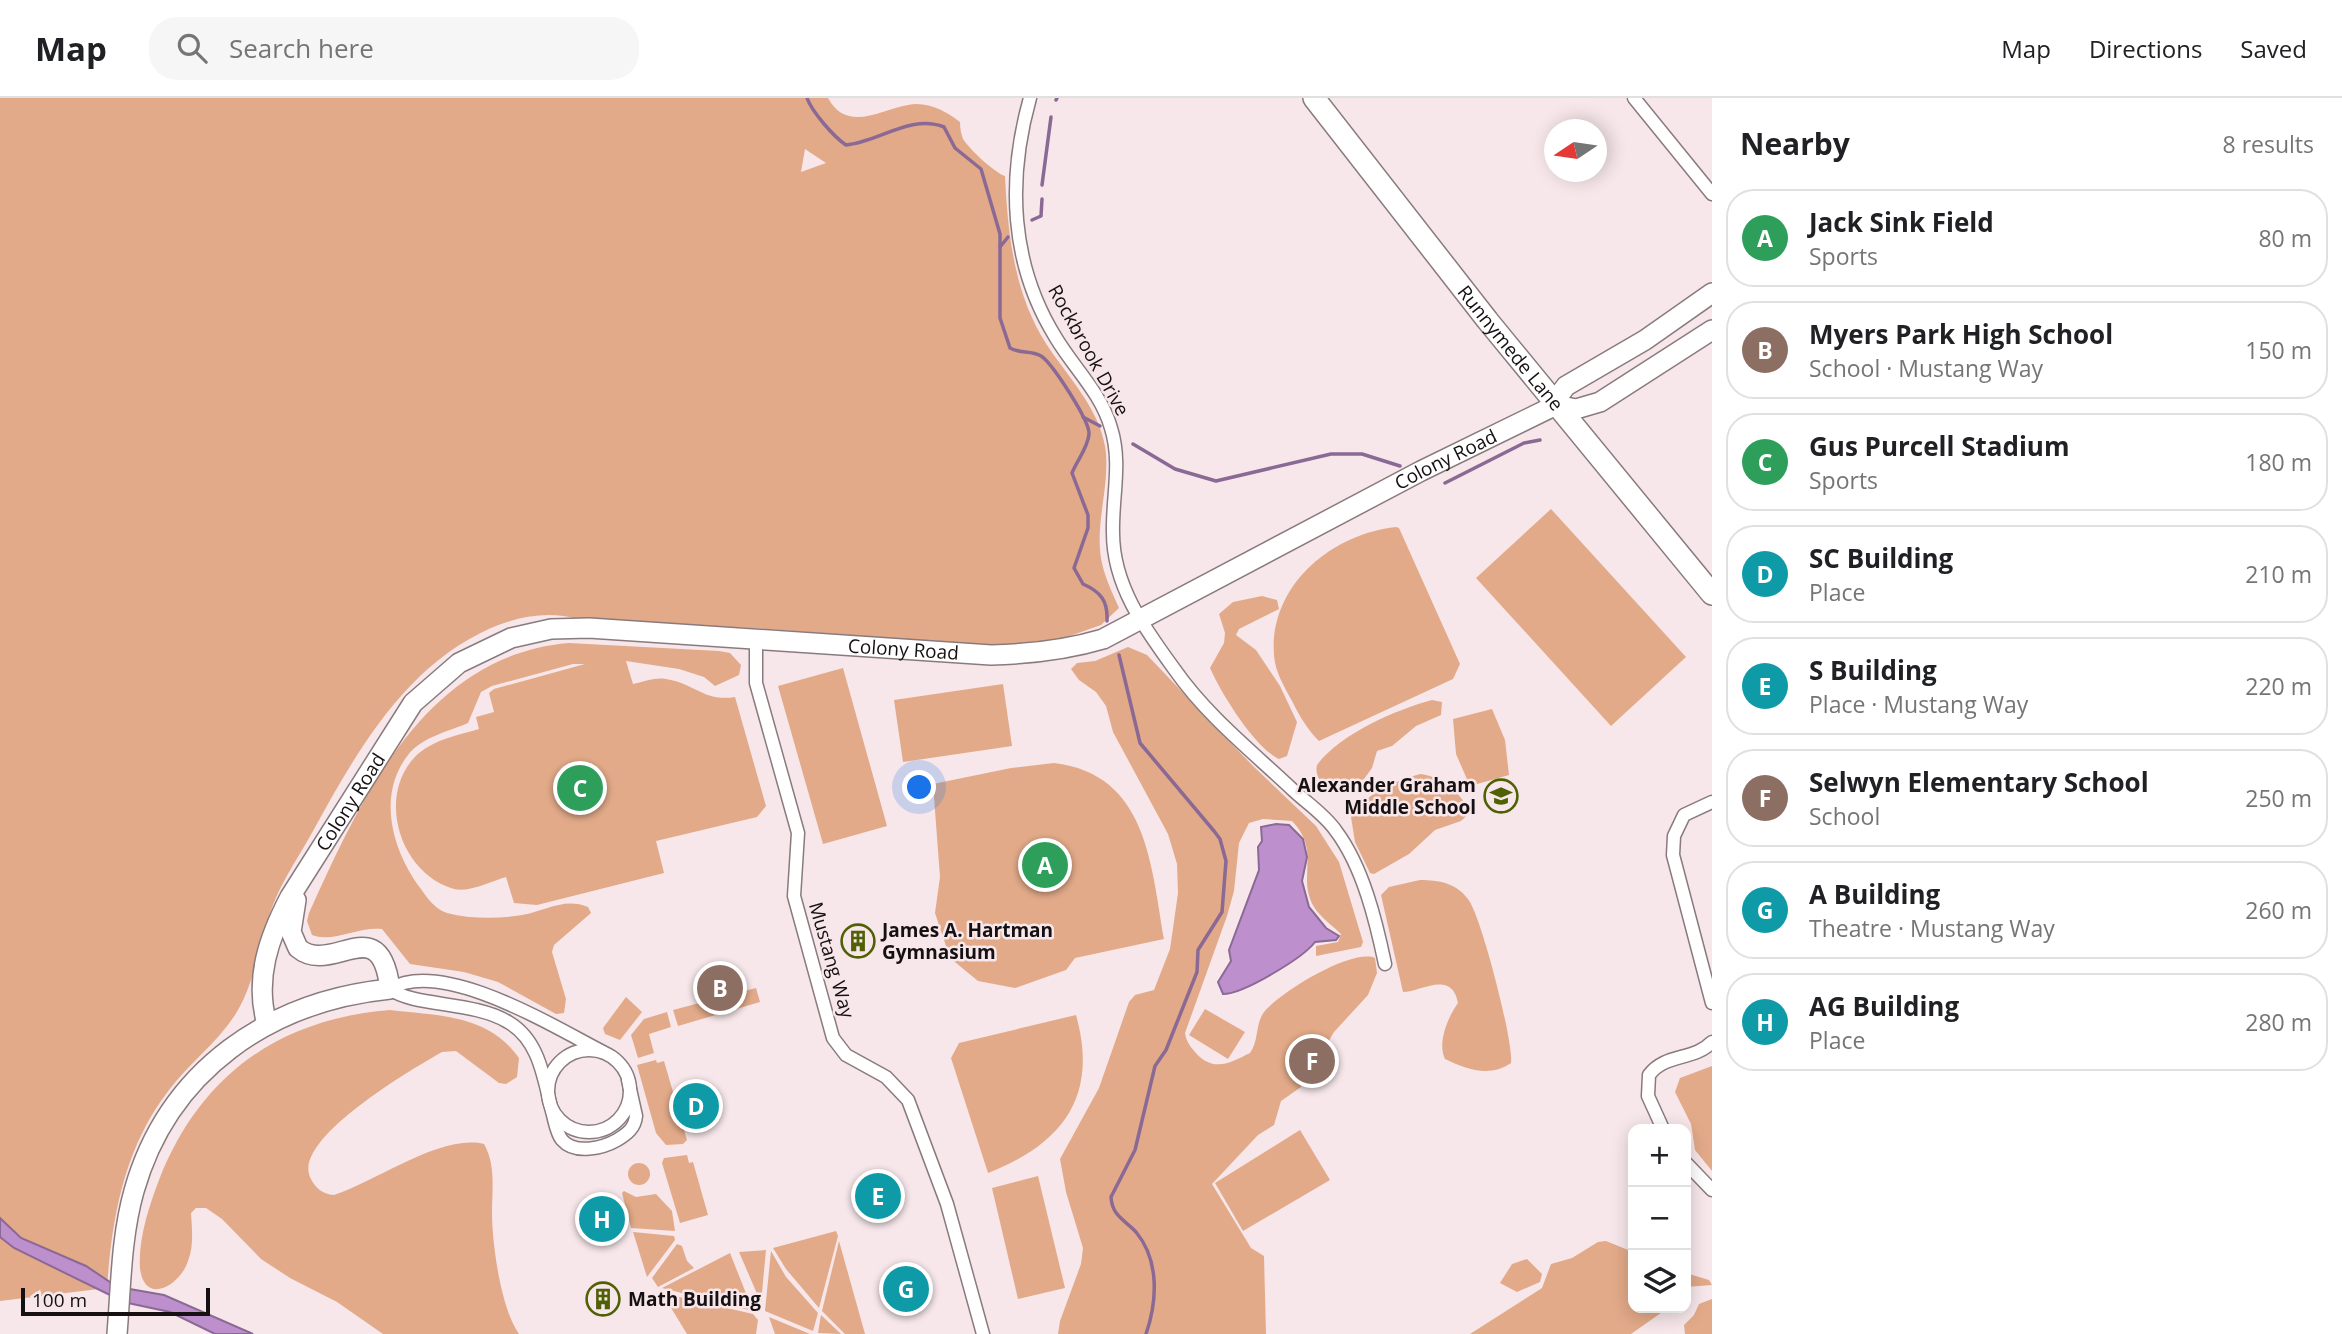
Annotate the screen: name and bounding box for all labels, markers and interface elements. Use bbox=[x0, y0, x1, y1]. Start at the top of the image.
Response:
search box bbox=[149, 17, 639, 80]
text: Map bbox=[35, 26, 107, 71]
icon: search bbox=[173, 29, 211, 67]
text: Search here bbox=[229, 30, 374, 66]
text: Map bbox=[2001, 32, 2051, 65]
text: Directions bbox=[2089, 32, 2202, 65]
text: Saved bbox=[2240, 32, 2307, 65]
north arrow bbox=[1544, 119, 1607, 182]
text: Nearby bbox=[1740, 123, 1850, 164]
text: 8 results bbox=[2223, 128, 2314, 160]
text: Jack Sink Field bbox=[1809, 204, 1994, 240]
text: A bbox=[1757, 222, 1773, 254]
text: 80 m bbox=[2258, 222, 2312, 254]
text: Sports bbox=[1809, 240, 1878, 272]
street label: Rockbrook Drive bbox=[1042, 280, 1136, 420]
street label: Runnymede Lane bbox=[1452, 280, 1569, 416]
text: Myers Park High School bbox=[1809, 316, 2113, 352]
text: B bbox=[1757, 334, 1773, 366]
text: 150 m bbox=[2245, 334, 2312, 366]
text: School · Mustang Way bbox=[1809, 352, 2043, 384]
street label: Colony Road bbox=[1390, 423, 1501, 496]
text: Gus Purcell Stadium bbox=[1809, 428, 2069, 464]
text: C bbox=[1758, 446, 1772, 478]
text: 180 m bbox=[2245, 446, 2312, 478]
text: Sports bbox=[1809, 464, 1878, 496]
text: SC Building bbox=[1809, 540, 1953, 576]
text: D bbox=[1756, 558, 1774, 590]
text: 210 m bbox=[2245, 558, 2312, 590]
text: Place bbox=[1809, 576, 1865, 608]
street label: Colony Road bbox=[847, 632, 960, 666]
text: S Building bbox=[1809, 652, 1937, 688]
text: E bbox=[1759, 670, 1771, 702]
text: 220 m bbox=[2245, 670, 2312, 702]
text: Place · Mustang Way bbox=[1809, 688, 2028, 720]
street label: Colony Road bbox=[310, 748, 391, 856]
pin: C bbox=[557, 762, 603, 814]
text: Selwyn Elementary School bbox=[1809, 764, 2149, 800]
your location bbox=[902, 770, 936, 804]
place label: Alexander Graham Middle School bbox=[1298, 772, 1476, 820]
school or university icon: Alexander Graham Middle School bbox=[1482, 777, 1520, 815]
text: F bbox=[1759, 782, 1771, 814]
text: 250 m bbox=[2245, 782, 2312, 814]
text: School bbox=[1809, 800, 1880, 832]
pin: A bbox=[1022, 839, 1068, 891]
text: A Building bbox=[1809, 876, 1940, 912]
text: G bbox=[1757, 894, 1773, 926]
text: 260 m bbox=[2245, 894, 2312, 926]
street label: Mustang Way bbox=[803, 899, 861, 1022]
text: Theatre · Mustang Way bbox=[1809, 912, 2055, 944]
place label: James A. Hartman Gymnasium bbox=[880, 917, 1053, 965]
building icon: James A. Hartman Gymnasium bbox=[839, 922, 877, 960]
pin: B bbox=[697, 962, 743, 1014]
text: AG Building bbox=[1809, 988, 1959, 1024]
text: H bbox=[1756, 1006, 1774, 1038]
text: 280 m bbox=[2245, 1006, 2312, 1038]
text: Place bbox=[1809, 1024, 1865, 1056]
pin: F bbox=[1289, 1035, 1335, 1087]
pin: D bbox=[673, 1080, 719, 1132]
map controls bbox=[1628, 1124, 1691, 1313]
button: + bbox=[1628, 1124, 1691, 1187]
pin: E bbox=[855, 1170, 901, 1222]
button: − bbox=[1628, 1187, 1691, 1250]
pin: H bbox=[579, 1193, 625, 1245]
button: layers bbox=[1628, 1250, 1691, 1313]
pin: G bbox=[883, 1263, 929, 1315]
building icon: Math Building bbox=[584, 1280, 622, 1318]
scale bar bbox=[21, 1285, 210, 1317]
place label: Math Building bbox=[628, 1286, 761, 1312]
text: 100 m bbox=[32, 1287, 87, 1313]

